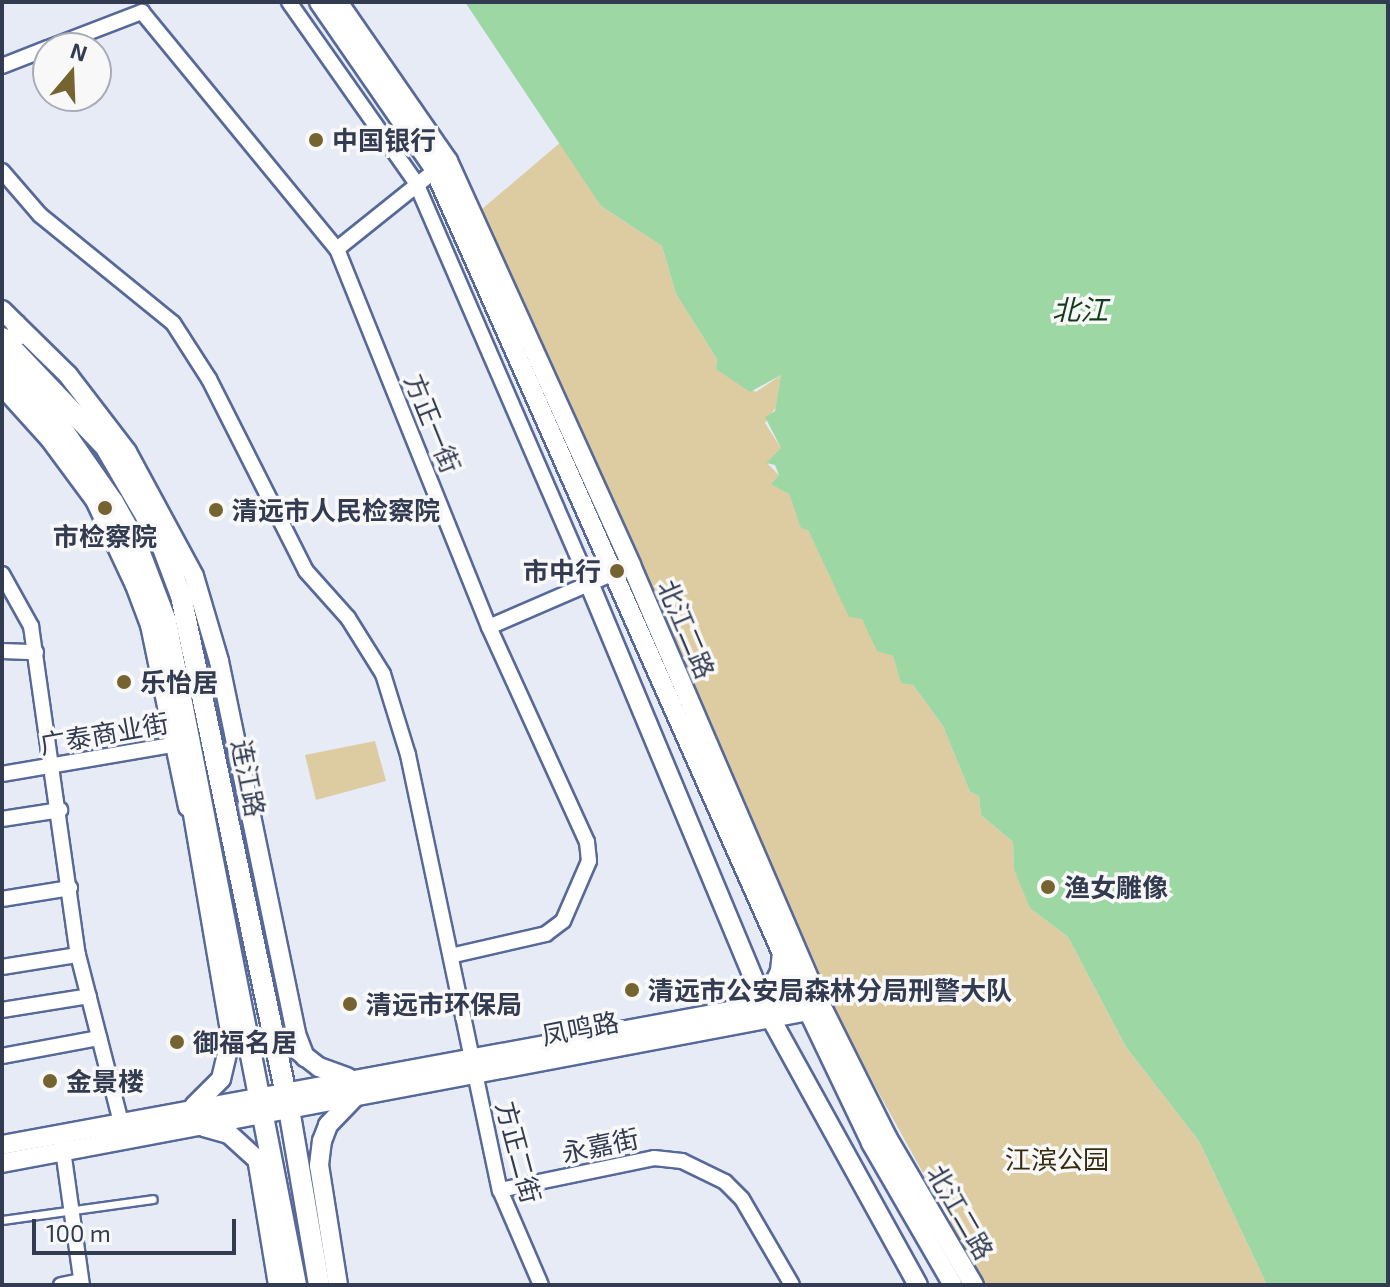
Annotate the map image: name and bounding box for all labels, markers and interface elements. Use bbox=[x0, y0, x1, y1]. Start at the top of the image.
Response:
north arrow bbox=[32, 32, 112, 112]
text: N bbox=[67, 36, 91, 66]
place label: 中国银行 bbox=[332, 124, 436, 156]
marker: 中国银行 bbox=[307, 131, 325, 149]
water label: 北江 bbox=[1052, 292, 1108, 326]
street label: 方正一街 bbox=[399, 369, 467, 477]
place label: 清远市人民检察院 bbox=[232, 494, 440, 526]
marker: 市检察院 bbox=[96, 499, 114, 517]
marker: 清远市人民检察院 bbox=[207, 501, 225, 519]
place label: 市检察院 bbox=[53, 520, 157, 552]
place label: 市中行 bbox=[523, 555, 601, 587]
marker: 市中行 bbox=[608, 562, 626, 580]
street label: 北江二路 bbox=[652, 575, 722, 683]
place label: 乐怡居 bbox=[140, 666, 218, 698]
marker: 乐怡居 bbox=[115, 673, 133, 691]
street label: 广泰商业街 bbox=[37, 706, 171, 760]
street label: 连江路 bbox=[226, 737, 272, 819]
place label: 渔女雕像 bbox=[1064, 871, 1168, 903]
marker: 渔女雕像 bbox=[1039, 878, 1057, 896]
place label: 清远市公安局森林分局刑警大队 bbox=[648, 974, 1012, 1006]
marker: 清远市公安局森林分局刑警大队 bbox=[623, 981, 641, 999]
place label: 清远市环保局 bbox=[366, 988, 522, 1020]
marker: 清远市环保局 bbox=[341, 995, 359, 1013]
street label: 凤鸣路 bbox=[539, 1005, 621, 1051]
place label: 御福名居 bbox=[193, 1026, 297, 1058]
marker: 御福名居 bbox=[168, 1033, 186, 1051]
place label: 金景楼 bbox=[66, 1065, 144, 1097]
marker: 金景楼 bbox=[41, 1072, 59, 1090]
street label: 方正二街 bbox=[490, 1098, 548, 1206]
street label: 永嘉街 bbox=[559, 1122, 641, 1168]
park label: 江滨公园 bbox=[1005, 1143, 1109, 1175]
street label: 北江二路 bbox=[921, 1159, 1001, 1265]
scale bar bbox=[36, 1203, 240, 1253]
text: 100 m bbox=[46, 1218, 111, 1247]

